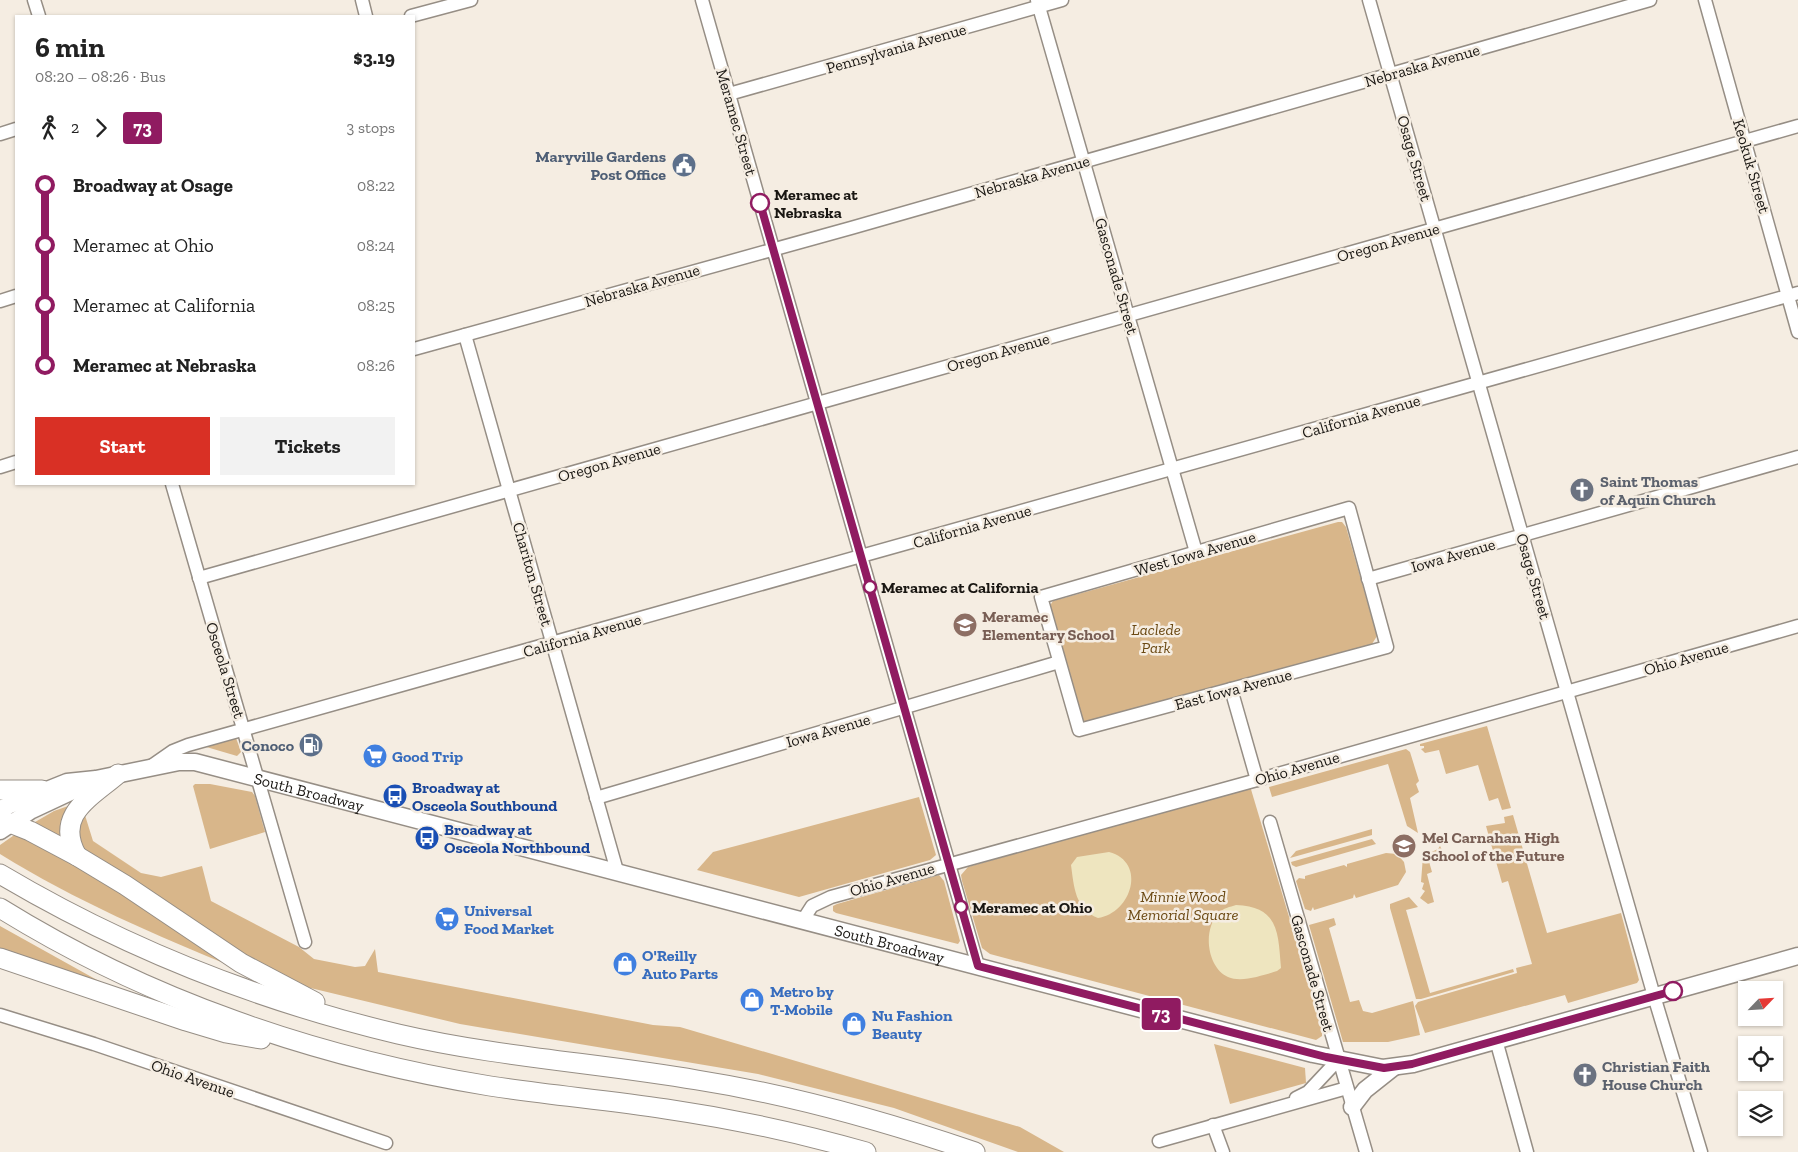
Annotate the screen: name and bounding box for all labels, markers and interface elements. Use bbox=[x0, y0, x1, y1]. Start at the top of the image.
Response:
street label: Pennsylvania Avenue bbox=[824, 19, 968, 78]
text: 6 min bbox=[35, 31, 105, 64]
street label: Nebraska Avenue bbox=[1362, 40, 1482, 91]
text: $3.19 bbox=[353, 46, 395, 69]
text: 08:20 – 08:26 · Bus bbox=[35, 67, 166, 86]
street label: Meramec Street bbox=[712, 67, 761, 178]
street label: Osage Street bbox=[1393, 113, 1436, 203]
icon: walk bbox=[35, 114, 63, 142]
icon: forward bbox=[87, 114, 115, 142]
text: 73 bbox=[133, 117, 152, 139]
street label: Keokuk Street bbox=[1729, 117, 1774, 215]
text: 2 bbox=[71, 118, 79, 137]
text: 3 stops bbox=[347, 118, 395, 137]
place label: Maryville Gardens Post Office bbox=[535, 147, 666, 184]
street label: Nebraska Avenue bbox=[972, 151, 1092, 202]
public building icon: Maryville Gardens Post Office bbox=[671, 152, 697, 178]
text: Broadway at Osage bbox=[73, 174, 233, 197]
text: 08:22 bbox=[357, 176, 395, 195]
place label: Meramec at Nebraska bbox=[774, 185, 858, 222]
marker: Meramec at Nebraska bbox=[750, 193, 770, 213]
street label: Gasconade Street bbox=[1091, 216, 1142, 337]
street label: Oregon Avenue bbox=[1335, 219, 1442, 266]
text: Meramec at Ohio bbox=[73, 234, 214, 257]
text: 08:24 bbox=[357, 236, 395, 255]
street label: Nebraska Avenue bbox=[582, 260, 702, 311]
text: Meramec at California bbox=[73, 294, 255, 317]
text: 08:25 bbox=[357, 296, 395, 315]
street label: Oregon Avenue bbox=[945, 329, 1052, 376]
text: Meramec at Nebraska bbox=[73, 354, 256, 377]
text: 08:26 bbox=[357, 356, 395, 375]
street label: California Avenue bbox=[1300, 391, 1422, 442]
button: Start bbox=[35, 417, 210, 475]
button: Tickets bbox=[220, 417, 395, 475]
street label: Oregon Avenue bbox=[556, 439, 663, 486]
place label: Saint Thomas of Aquin Church bbox=[1600, 472, 1716, 509]
church icon: Saint Thomas of Aquin Church bbox=[1569, 477, 1595, 503]
street label: California Avenue bbox=[911, 501, 1033, 552]
street label: Chariton Street bbox=[509, 520, 556, 628]
street label: West Iowa Avenue bbox=[1132, 527, 1258, 580]
street label: Osage Street bbox=[1512, 531, 1555, 621]
street label: Iowa Avenue bbox=[1409, 534, 1497, 577]
place label: Meramec at California bbox=[881, 578, 1039, 597]
marker: Meramec at California bbox=[863, 580, 877, 594]
place label: Meramec Elementary School bbox=[982, 607, 1115, 644]
street label: California Avenue bbox=[521, 610, 643, 661]
school or university icon: Meramec Elementary School bbox=[952, 612, 978, 638]
street label: Osceola Street bbox=[202, 620, 249, 721]
park label: Laclede Park bbox=[1131, 620, 1181, 657]
street label: Ohio Avenue bbox=[1642, 637, 1731, 680]
street label: East Iowa Avenue bbox=[1173, 665, 1294, 714]
street label: Iowa Avenue bbox=[784, 709, 872, 752]
fuel station icon: Conoco bbox=[298, 732, 324, 758]
place label: Conoco bbox=[242, 736, 295, 755]
supermarket icon: Good Trip bbox=[362, 743, 388, 769]
place label: Good Trip bbox=[392, 747, 463, 766]
street label: Ohio Avenue bbox=[1253, 747, 1342, 790]
street label: South Broadway bbox=[252, 769, 367, 816]
place label: Broadway at Osceola Southbound bbox=[412, 778, 557, 815]
bus stop icon: Broadway at Osceola Southbound bbox=[382, 783, 408, 809]
place label: Broadway at Osceola Northbound bbox=[444, 820, 590, 857]
bus stop icon: Broadway at Osceola Northbound bbox=[414, 825, 440, 851]
place label: Mel Carnahan High School of the Future bbox=[1422, 828, 1565, 865]
school or university icon: Mel Carnahan High School of the Future bbox=[1391, 833, 1417, 859]
street label: Ohio Avenue bbox=[848, 858, 937, 901]
park label: Minnie Wood Memorial Square bbox=[1128, 887, 1238, 924]
place label: Meramec at Ohio bbox=[972, 898, 1093, 917]
marker: Meramec at Ohio bbox=[954, 900, 968, 914]
place label: Universal Food Market bbox=[464, 901, 554, 938]
supermarket icon: Universal Food Market bbox=[434, 906, 460, 932]
street label: Gasconade Street bbox=[1287, 913, 1338, 1034]
street label: South Broadway bbox=[832, 920, 947, 968]
place label: O'Reilly Auto Parts bbox=[642, 946, 718, 983]
shop icon: O'Reilly Auto Parts bbox=[612, 951, 638, 977]
unlabelled marker bbox=[1663, 981, 1683, 1001]
north arrow bbox=[1738, 981, 1782, 1026]
map controls bbox=[1738, 981, 1783, 1136]
place label: Metro by T-Mobile bbox=[770, 982, 834, 1019]
shop icon: Metro by T-Mobile bbox=[739, 987, 765, 1013]
line badge: 73 bbox=[1138, 998, 1184, 1030]
text: 73 bbox=[1152, 1003, 1170, 1025]
place label: Nu Fashion Beauty bbox=[872, 1006, 953, 1043]
shop icon: Nu Fashion Beauty bbox=[841, 1011, 867, 1037]
button: locate bbox=[1738, 1036, 1783, 1081]
street label: Ohio Avenue bbox=[149, 1055, 237, 1102]
place label: Christian Faith House Church bbox=[1602, 1057, 1711, 1094]
church icon: Christian Faith House Church bbox=[1572, 1062, 1598, 1088]
button: layers bbox=[1738, 1091, 1783, 1136]

